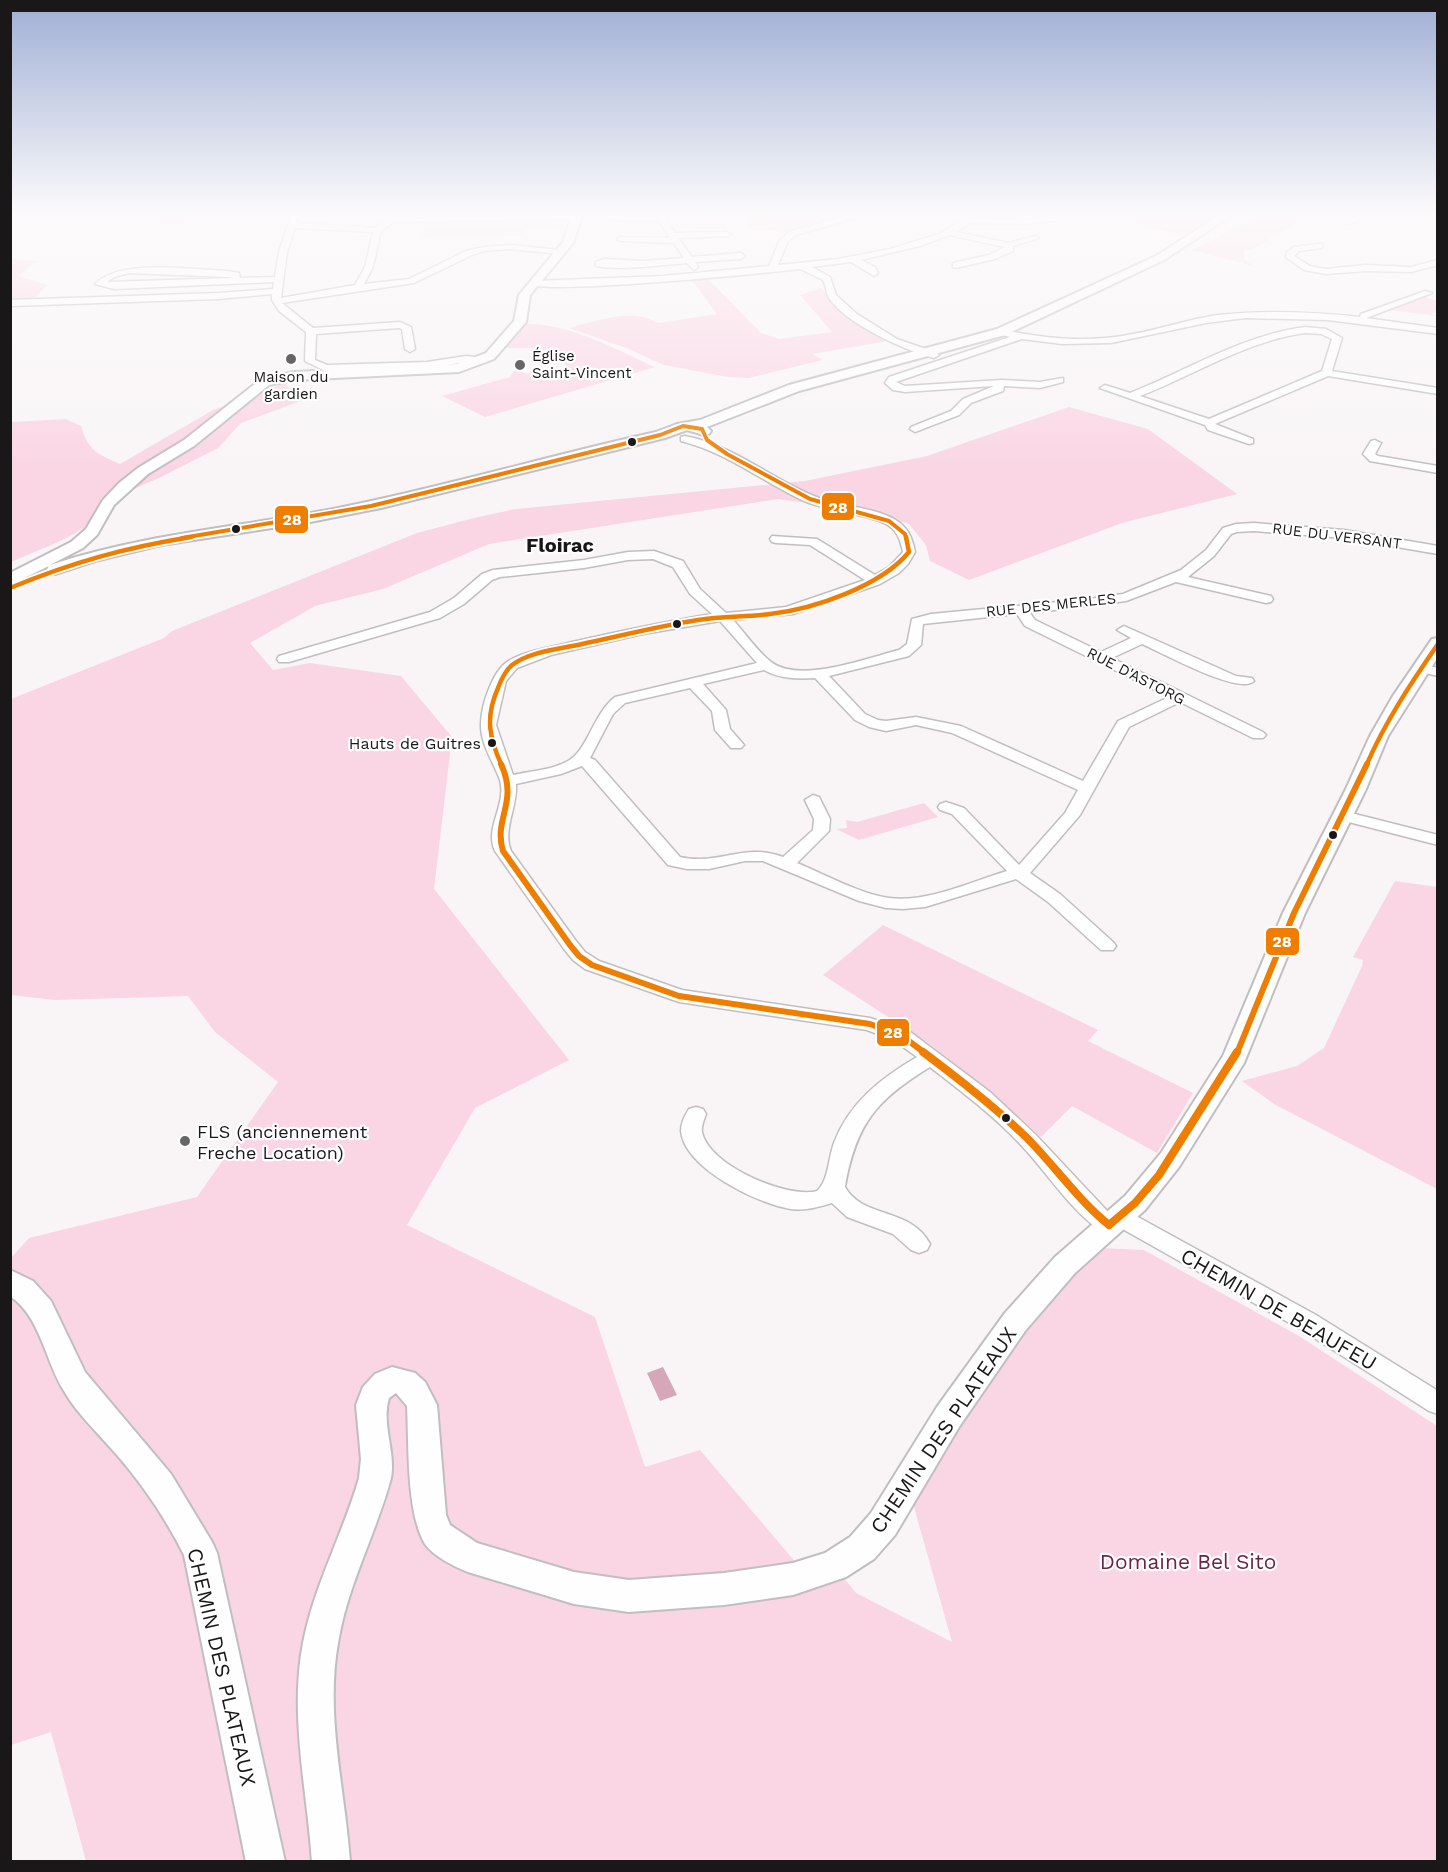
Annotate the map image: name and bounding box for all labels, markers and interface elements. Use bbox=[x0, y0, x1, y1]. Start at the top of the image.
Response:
place label: Église Saint-Vincent bbox=[532, 347, 632, 382]
marker: Maison du gardien bbox=[284, 352, 298, 366]
marker: Église Saint-Vincent bbox=[513, 358, 527, 372]
place label: Maison du gardien bbox=[253, 368, 329, 403]
unlabelled marker bbox=[626, 436, 638, 448]
line badge: 28 bbox=[821, 492, 855, 521]
text: 28 bbox=[828, 498, 848, 517]
line badge: 28 bbox=[274, 505, 309, 534]
text: 28 bbox=[282, 510, 302, 529]
street label: RUE DU VERSANT bbox=[1271, 519, 1403, 553]
unlabelled marker bbox=[230, 523, 242, 535]
district label: Floirac bbox=[526, 533, 594, 557]
street label: RUE DES MERLES bbox=[985, 589, 1117, 621]
unlabelled marker bbox=[671, 618, 683, 630]
street label: RUE D'ASTORG bbox=[1084, 644, 1188, 708]
place label: Hauts de Guitres bbox=[349, 734, 481, 753]
marker: Hauts de Guitres bbox=[486, 737, 498, 749]
unlabelled marker bbox=[1327, 829, 1339, 841]
line badge: 28 bbox=[1265, 927, 1300, 956]
text: 28 bbox=[1272, 932, 1292, 951]
line badge: 28 bbox=[876, 1018, 910, 1047]
text: 28 bbox=[883, 1023, 903, 1042]
unlabelled marker bbox=[1000, 1112, 1012, 1124]
place label: FLS (anciennement Freche Location) bbox=[197, 1121, 368, 1163]
marker: FLS (anciennement Freche Location) bbox=[178, 1134, 192, 1148]
street label: CHEMIN DE BEAUFEU bbox=[1177, 1243, 1381, 1375]
street label: CHEMIN DES PLATEAUX bbox=[865, 1322, 1021, 1538]
street label: CHEMIN DES PLATEAUX bbox=[182, 1546, 262, 1788]
park label: Domaine Bel Sito bbox=[1100, 1549, 1276, 1574]

